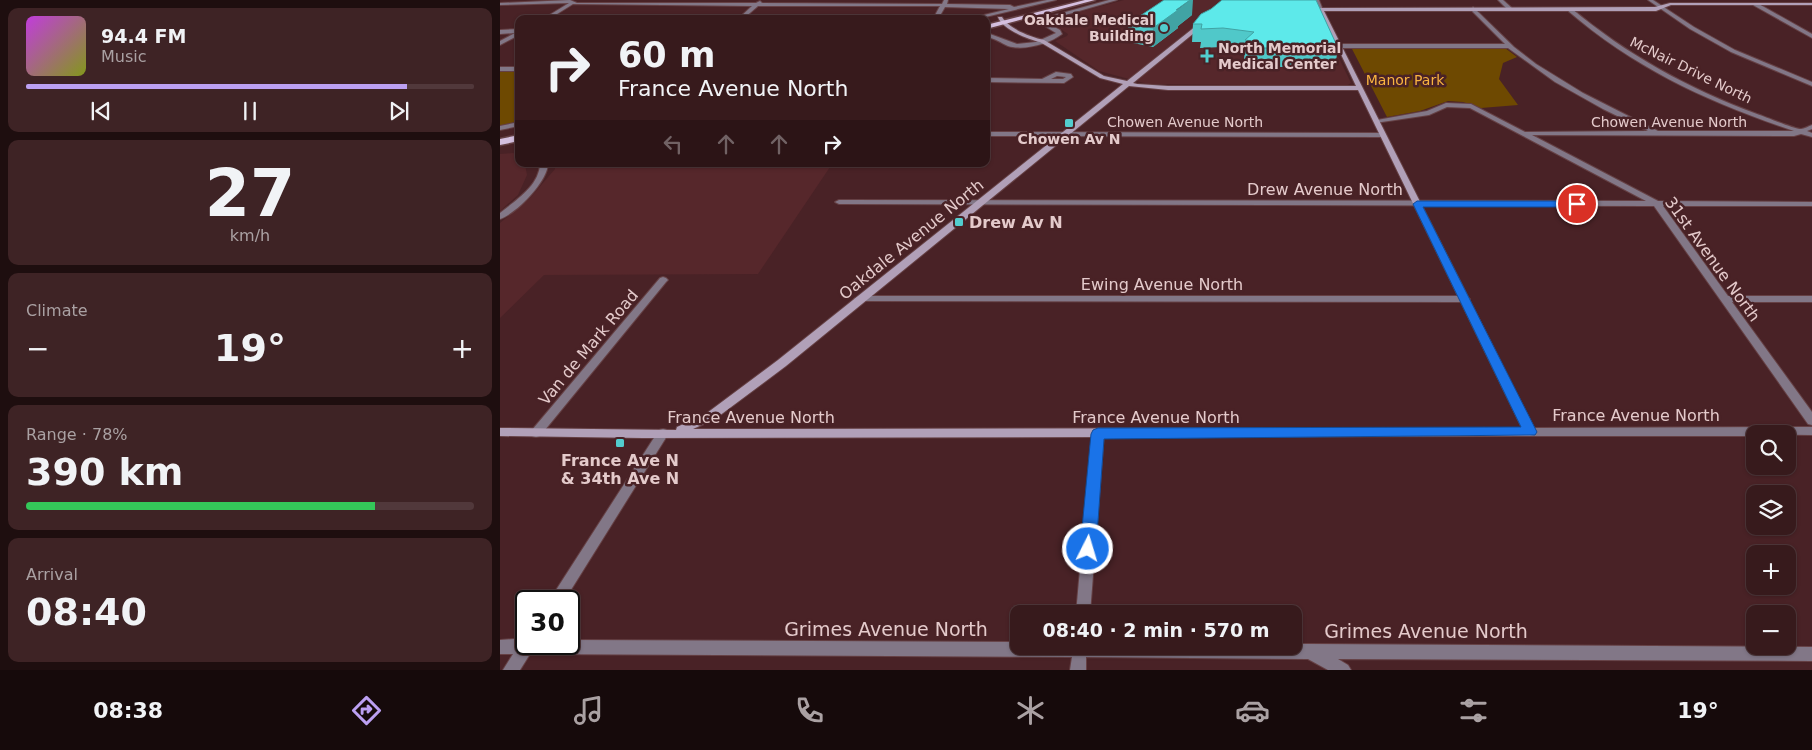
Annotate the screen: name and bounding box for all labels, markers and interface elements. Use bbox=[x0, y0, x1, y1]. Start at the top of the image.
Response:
place label: Oakdale Medical Building bbox=[1024, 12, 1154, 44]
marker: Oakdale Medical Building bbox=[1158, 22, 1170, 34]
text: 94.4 FM bbox=[101, 25, 186, 47]
street label: McNair Drive North bbox=[1627, 33, 1755, 107]
icon: right bbox=[535, 35, 600, 100]
text: 60 m bbox=[618, 35, 715, 75]
place label: North Memorial Medical Center bbox=[1218, 40, 1341, 72]
text: Music bbox=[101, 47, 147, 66]
marker: North Memorial Medical Center bbox=[1200, 49, 1214, 63]
park label: Manor Park bbox=[1366, 72, 1445, 88]
text: France Avenue North bbox=[618, 76, 848, 101]
icon: previous bbox=[87, 97, 115, 125]
icon: pause bbox=[236, 97, 264, 125]
icon: next bbox=[385, 97, 413, 125]
street label: Chowen Avenue North bbox=[1107, 114, 1263, 130]
street label: Chowen Avenue North bbox=[1591, 114, 1747, 130]
marker: Chowen Av N bbox=[1063, 117, 1075, 129]
icon: left bbox=[659, 130, 687, 158]
icon: ahead bbox=[712, 130, 740, 158]
icon: ahead bbox=[765, 130, 793, 158]
icon: right bbox=[818, 130, 846, 158]
place label: Chowen Av N bbox=[1017, 131, 1121, 147]
text: 27 bbox=[205, 156, 295, 231]
street label: Oakdale Avenue North bbox=[835, 175, 987, 303]
street label: Drew Avenue North bbox=[1247, 180, 1403, 199]
pin bbox=[1556, 183, 1598, 225]
icon: arrive bbox=[1563, 190, 1591, 218]
street label: 31st Avenue North bbox=[1661, 193, 1764, 325]
place label: Drew Av N bbox=[969, 213, 1063, 232]
marker: Drew Av N bbox=[953, 216, 965, 228]
text: km/h bbox=[230, 226, 270, 245]
street label: Ewing Avenue North bbox=[1081, 275, 1243, 294]
street label: Van de Mark Road bbox=[535, 286, 642, 409]
text: Climate bbox=[26, 301, 88, 320]
text: 19° bbox=[214, 326, 286, 370]
text: − bbox=[26, 332, 49, 365]
text: + bbox=[451, 332, 474, 365]
street label: France Avenue North bbox=[1552, 406, 1720, 425]
street label: France Avenue North bbox=[667, 408, 835, 427]
street label: France Avenue North bbox=[1072, 408, 1240, 427]
text: Range · 78% bbox=[26, 425, 128, 444]
map controls bbox=[1746, 425, 1796, 655]
button: search bbox=[1746, 425, 1796, 475]
marker: France Ave N & 34th Ave N bbox=[614, 437, 626, 449]
text: 390 km bbox=[26, 450, 183, 494]
place label: France Ave N & 34th Ave N bbox=[561, 451, 679, 488]
button: layers bbox=[1746, 485, 1796, 535]
position arrow bbox=[1061, 522, 1113, 574]
button: + bbox=[1746, 545, 1796, 595]
text: Arrival bbox=[26, 565, 78, 584]
text: 08:40 bbox=[26, 590, 147, 634]
speed limit sign: 30 bbox=[515, 590, 580, 655]
button: − bbox=[1746, 605, 1796, 655]
street label: Grimes Avenue North bbox=[784, 618, 988, 640]
text: 08:40 · 2 min · 570 m bbox=[1042, 619, 1270, 641]
street label: Grimes Avenue North bbox=[1324, 620, 1528, 642]
icon: directions bbox=[349, 693, 384, 728]
icon: music bbox=[571, 693, 606, 728]
icon: phone bbox=[792, 693, 827, 728]
icon: climate bbox=[1013, 693, 1048, 728]
icon: car bbox=[1235, 693, 1270, 728]
icon: filters bbox=[1456, 693, 1491, 728]
text: 08:38 bbox=[93, 698, 163, 723]
text: 19° bbox=[1677, 698, 1719, 723]

